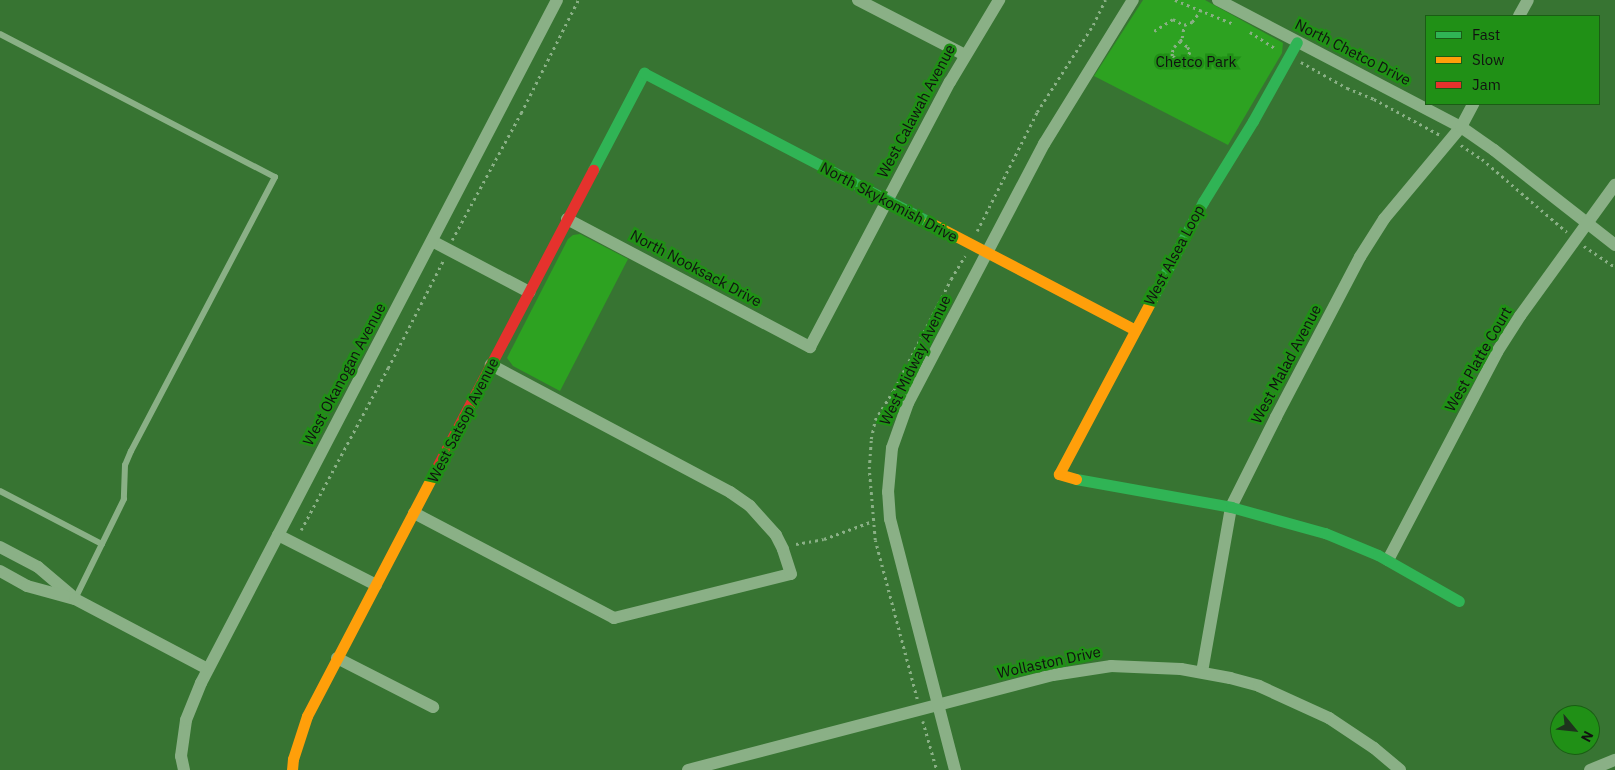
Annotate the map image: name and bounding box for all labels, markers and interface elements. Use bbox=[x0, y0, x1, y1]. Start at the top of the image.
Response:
street label: North Chetco Drive bbox=[1292, 15, 1414, 89]
legend bbox=[1425, 15, 1600, 105]
text: Fast bbox=[1472, 25, 1500, 44]
street label: West Calawah Avenue bbox=[873, 41, 959, 181]
text: Slow bbox=[1472, 50, 1505, 69]
park label: Chetco Park bbox=[1155, 53, 1237, 71]
text: Jam bbox=[1472, 75, 1501, 94]
street label: North Skykomish Drive bbox=[817, 158, 961, 246]
street label: West Alsea Loop bbox=[1140, 202, 1208, 308]
street label: North Nooksack Drive bbox=[627, 226, 765, 310]
street label: West Midway Avenue bbox=[876, 292, 954, 428]
street label: West Okanogan Avenue bbox=[299, 300, 389, 448]
street label: West Malad Avenue bbox=[1247, 302, 1325, 426]
street label: West Platte Court bbox=[1441, 304, 1515, 414]
street label: West Satsop Avenue bbox=[424, 355, 502, 485]
street label: Wollaston Drive bbox=[996, 642, 1102, 682]
north arrow bbox=[1550, 705, 1600, 755]
text: N bbox=[1577, 728, 1598, 745]

